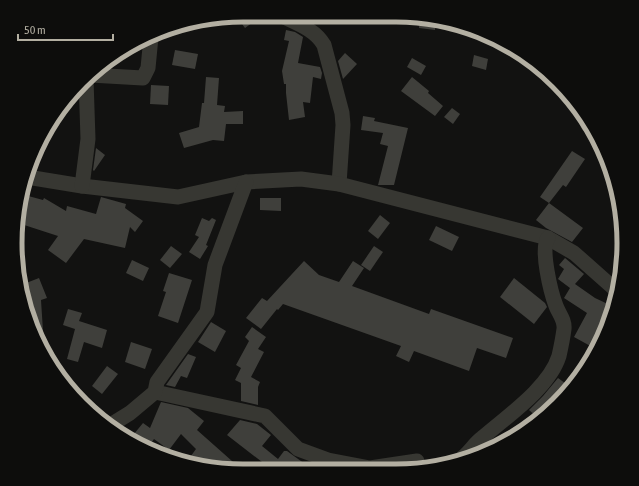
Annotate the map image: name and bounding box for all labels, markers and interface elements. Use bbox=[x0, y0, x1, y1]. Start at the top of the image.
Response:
scale bar bbox=[18, 16, 113, 42]
text: 50 m bbox=[24, 23, 46, 37]

